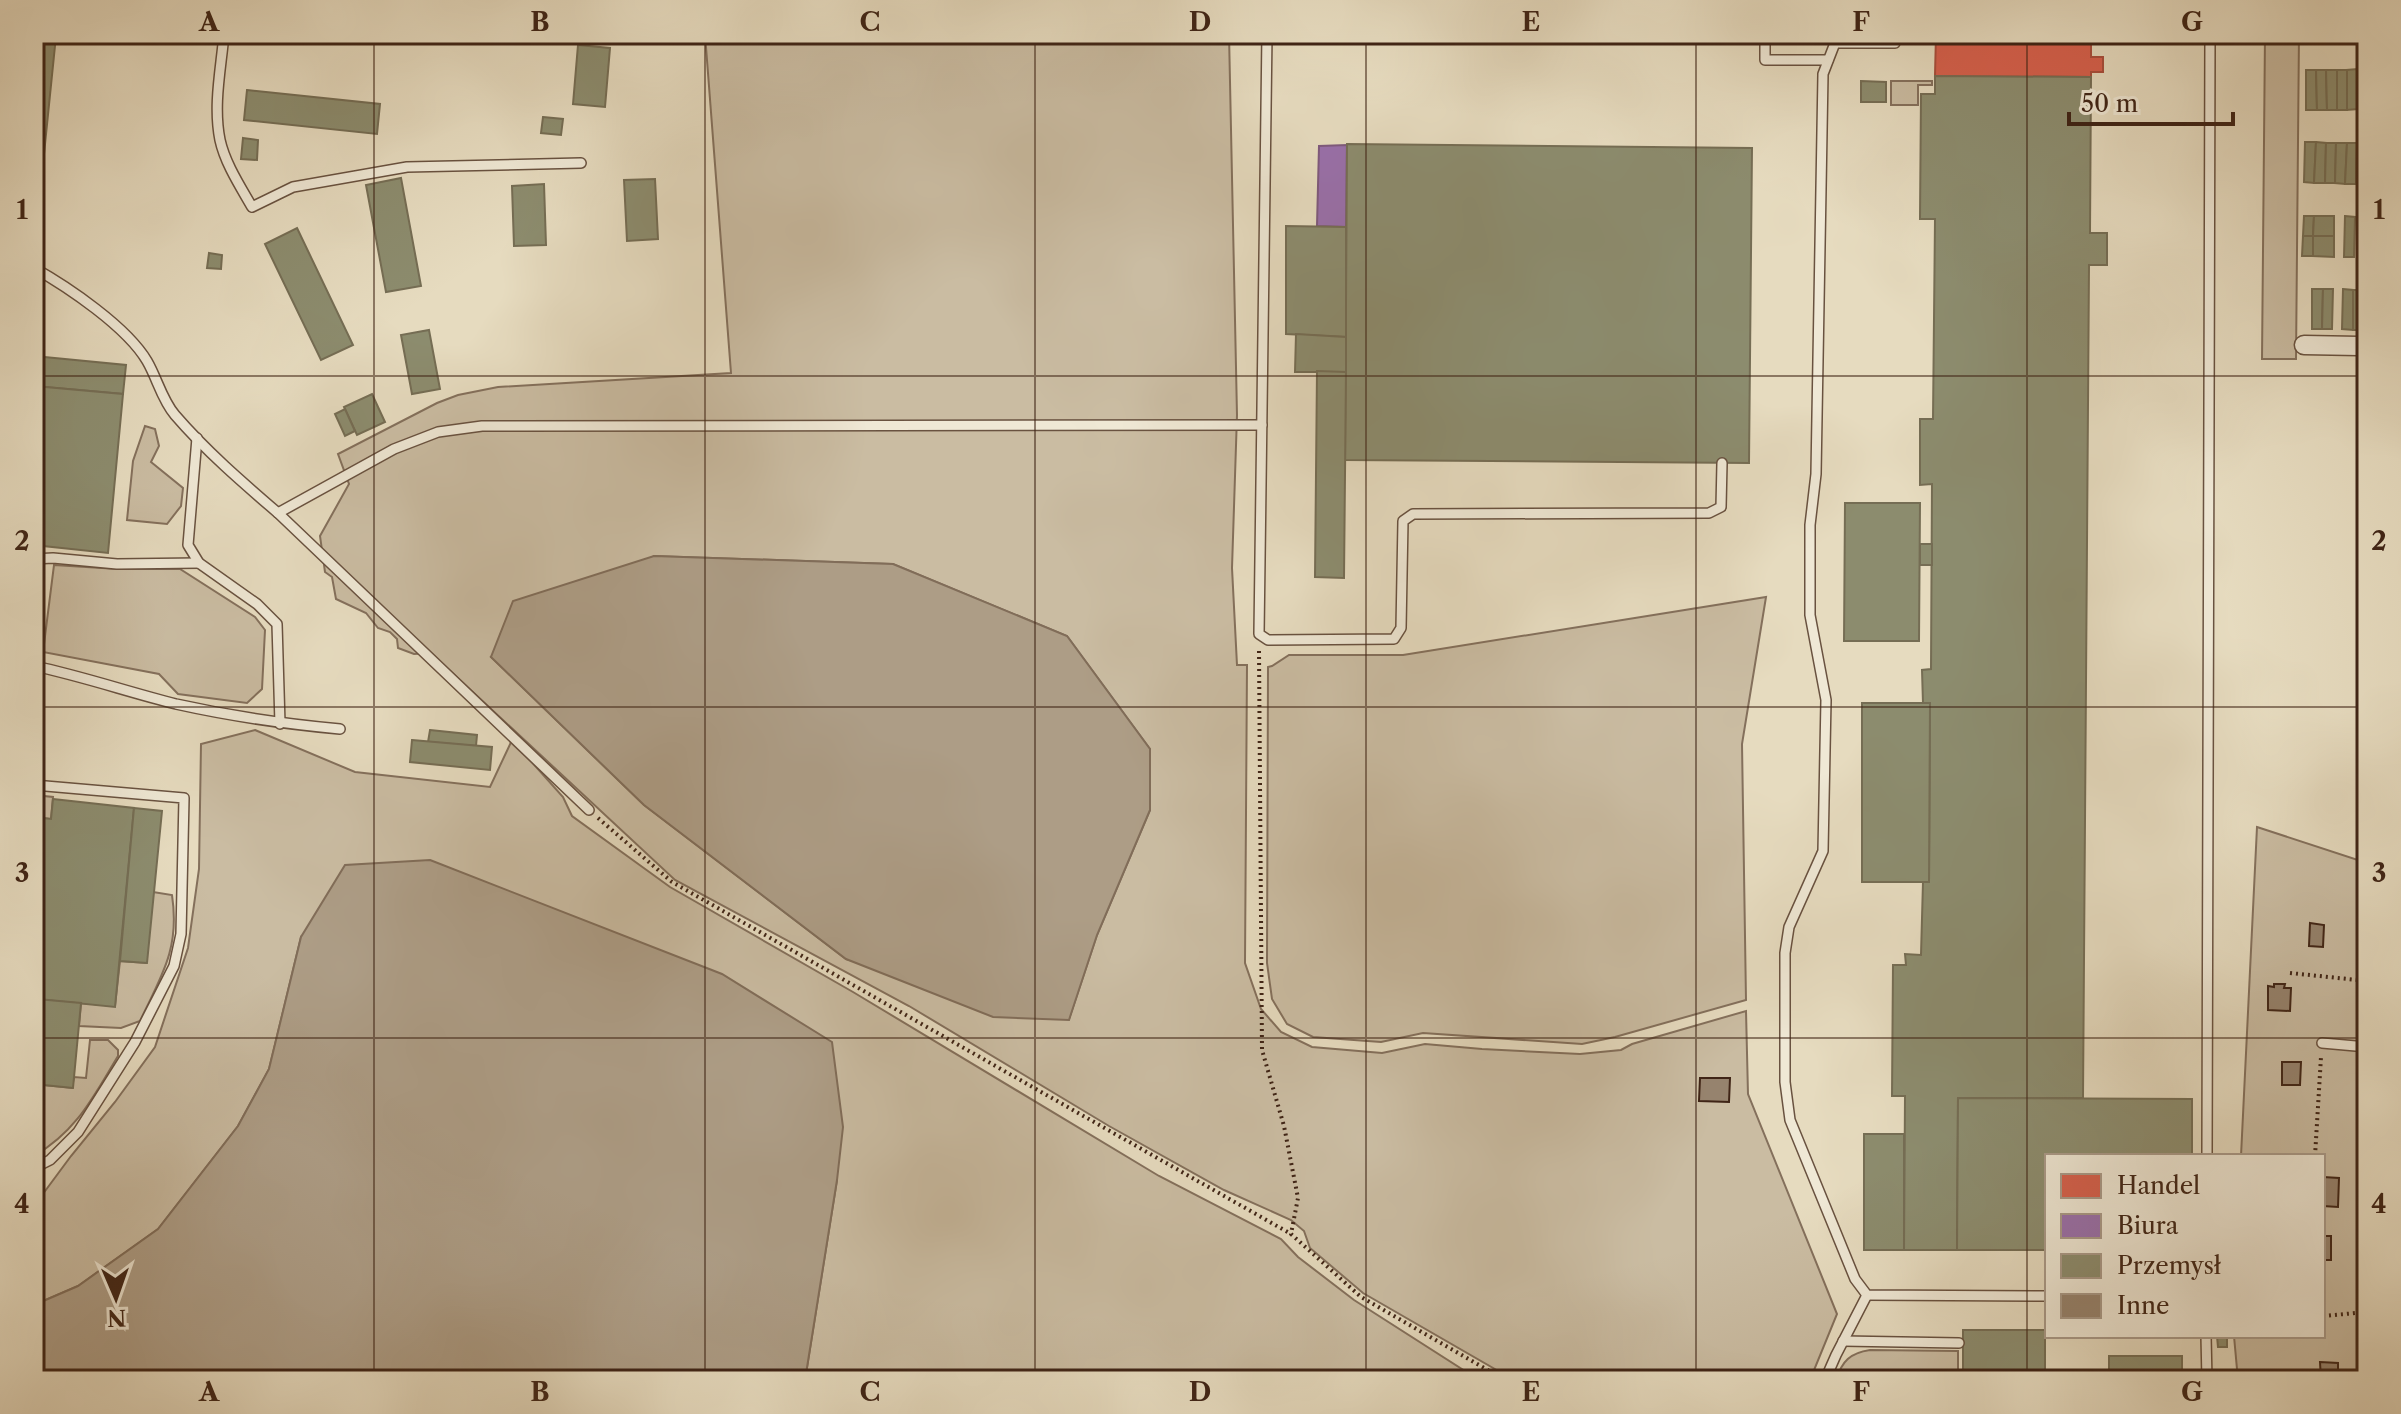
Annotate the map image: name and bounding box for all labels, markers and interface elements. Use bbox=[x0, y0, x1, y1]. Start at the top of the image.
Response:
text: A bbox=[198, 6, 220, 38]
text: B bbox=[530, 6, 550, 38]
text: C bbox=[860, 6, 880, 38]
text: D bbox=[1189, 6, 1211, 38]
text: E bbox=[1522, 6, 1540, 38]
text: F bbox=[1852, 6, 1870, 38]
text: G bbox=[2181, 6, 2203, 38]
scale bar bbox=[2069, 76, 2233, 126]
text: 50 m bbox=[2081, 89, 2138, 118]
text: 1 bbox=[16, 194, 28, 226]
text: 1 bbox=[2373, 194, 2385, 226]
text: 2 bbox=[14, 525, 30, 557]
text: 2 bbox=[2371, 525, 2387, 557]
text: 3 bbox=[15, 857, 29, 889]
text: 3 bbox=[2372, 857, 2386, 889]
legend bbox=[2045, 1154, 2325, 1338]
text: Handel bbox=[2117, 1171, 2200, 1200]
text: 4 bbox=[14, 1188, 30, 1220]
text: 4 bbox=[2371, 1188, 2387, 1220]
text: Biura bbox=[2117, 1211, 2179, 1240]
text: Przemysł bbox=[2117, 1251, 2221, 1280]
north arrow bbox=[76, 1258, 156, 1338]
text: Inne bbox=[2117, 1291, 2170, 1320]
text: N bbox=[107, 1304, 127, 1331]
text: A bbox=[198, 1376, 220, 1408]
text: B bbox=[530, 1376, 550, 1408]
text: C bbox=[860, 1376, 880, 1408]
text: D bbox=[1189, 1376, 1211, 1408]
text: E bbox=[1522, 1376, 1540, 1408]
text: F bbox=[1852, 1376, 1870, 1408]
text: G bbox=[2181, 1376, 2203, 1408]

